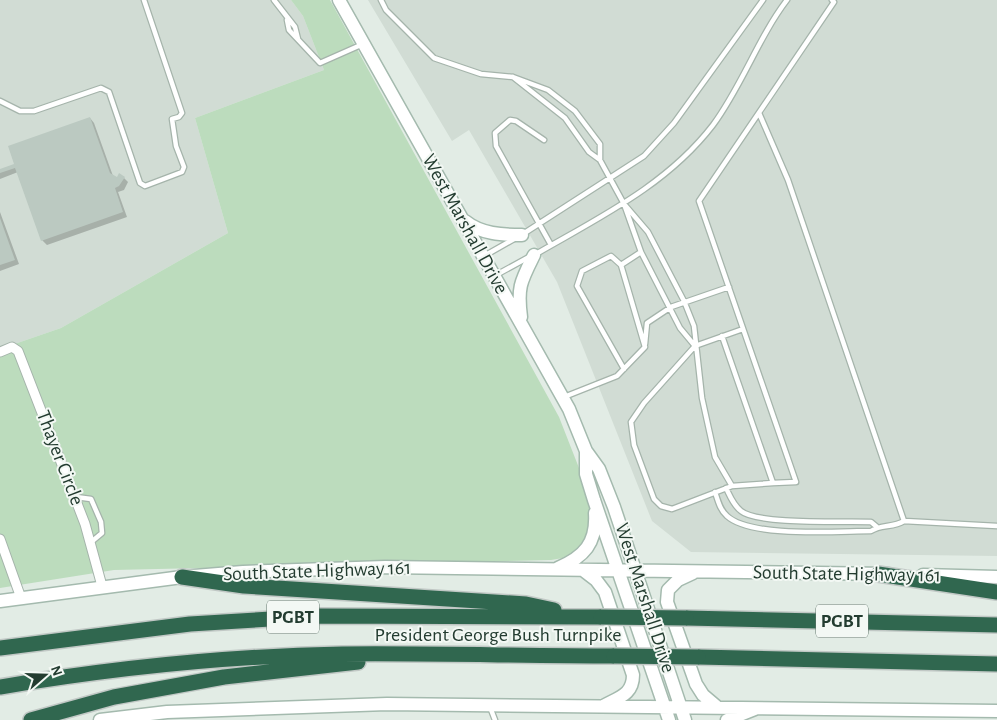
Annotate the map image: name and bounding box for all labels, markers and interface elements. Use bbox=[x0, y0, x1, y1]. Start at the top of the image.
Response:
street label: West Marshall Drive bbox=[418, 151, 512, 297]
street label: Thayer Circle bbox=[33, 408, 87, 508]
street label: West Marshall Drive bbox=[611, 521, 679, 675]
street label: South State Highway 161 bbox=[223, 558, 411, 584]
street label: South State Highway 161 bbox=[753, 562, 941, 586]
road number: PGBT bbox=[267, 600, 319, 634]
road number: PGBT bbox=[816, 604, 868, 638]
street label: President George Bush Turnpike bbox=[375, 625, 621, 645]
north arrow bbox=[20, 650, 70, 700]
text: N bbox=[48, 664, 65, 678]

